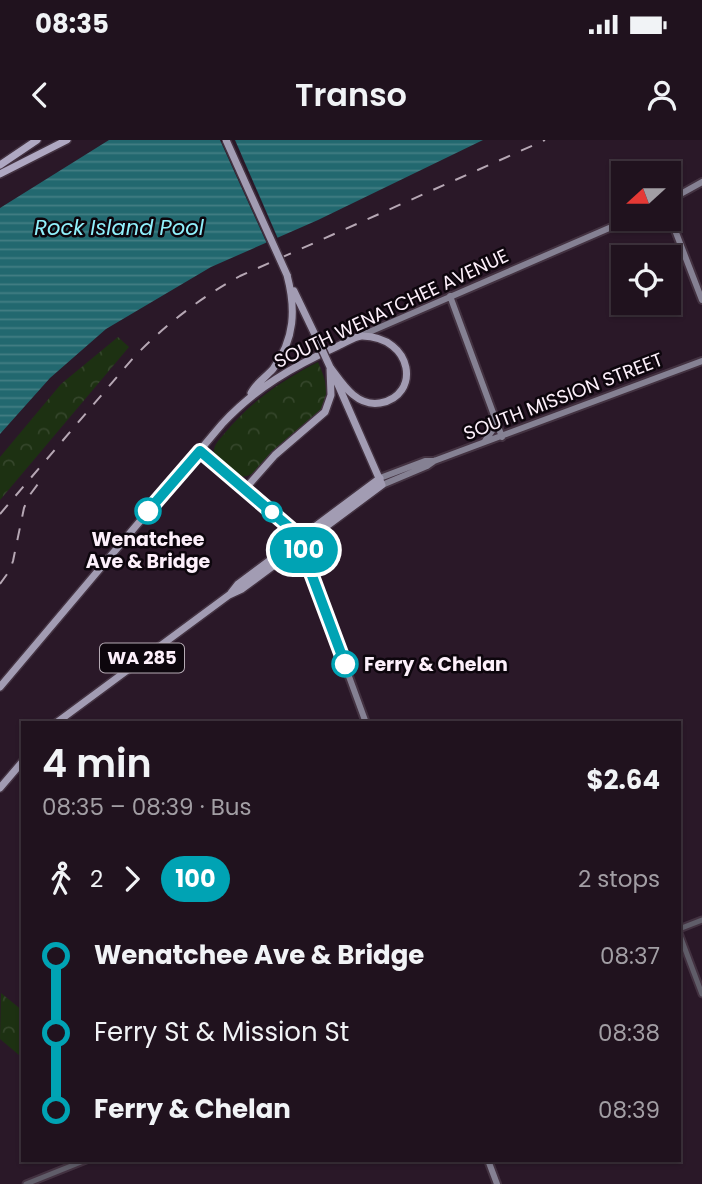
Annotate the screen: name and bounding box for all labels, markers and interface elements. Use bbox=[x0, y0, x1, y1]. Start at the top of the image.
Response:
text: 08:35 bbox=[35, 6, 109, 42]
text: Transo bbox=[295, 72, 407, 117]
icon: back bbox=[21, 76, 59, 114]
icon: person bbox=[643, 76, 681, 114]
north arrow bbox=[611, 161, 681, 231]
map controls bbox=[611, 161, 681, 315]
water label: Rock Island Pool bbox=[34, 213, 205, 242]
street label: SOUTH WENATCHEE AVENUE bbox=[270, 242, 513, 375]
button: locate bbox=[611, 245, 681, 315]
street label: SOUTH MISSION STREET bbox=[460, 346, 667, 447]
marker: Wenatchee Ave & Bridge bbox=[135, 498, 161, 524]
unlabelled marker bbox=[262, 502, 282, 522]
place label: Wenatchee Ave & Bridge bbox=[86, 526, 211, 575]
line badge: 100 bbox=[264, 527, 344, 573]
text: 100 bbox=[284, 533, 324, 566]
road number: WA 285 bbox=[100, 644, 184, 672]
marker: Ferry & Chelan bbox=[332, 651, 358, 677]
place label: Ferry & Chelan bbox=[364, 651, 508, 678]
text: 4 min bbox=[42, 737, 152, 790]
text: $2.64 bbox=[587, 762, 660, 798]
text: 08:35 – 08:39 · Bus bbox=[42, 791, 252, 823]
icon: walk bbox=[42, 860, 80, 898]
icon: forward bbox=[113, 860, 151, 898]
text: 100 bbox=[175, 862, 216, 895]
text: 2 bbox=[90, 863, 103, 895]
text: 2 stops bbox=[578, 863, 660, 895]
text: Wenatchee Ave & Bridge bbox=[94, 937, 424, 973]
text: 08:37 bbox=[600, 940, 660, 972]
text: Ferry St & Mission St bbox=[94, 1014, 349, 1050]
text: 08:38 bbox=[598, 1017, 660, 1049]
text: Ferry & Chelan bbox=[94, 1091, 291, 1127]
text: 08:39 bbox=[598, 1094, 660, 1126]

